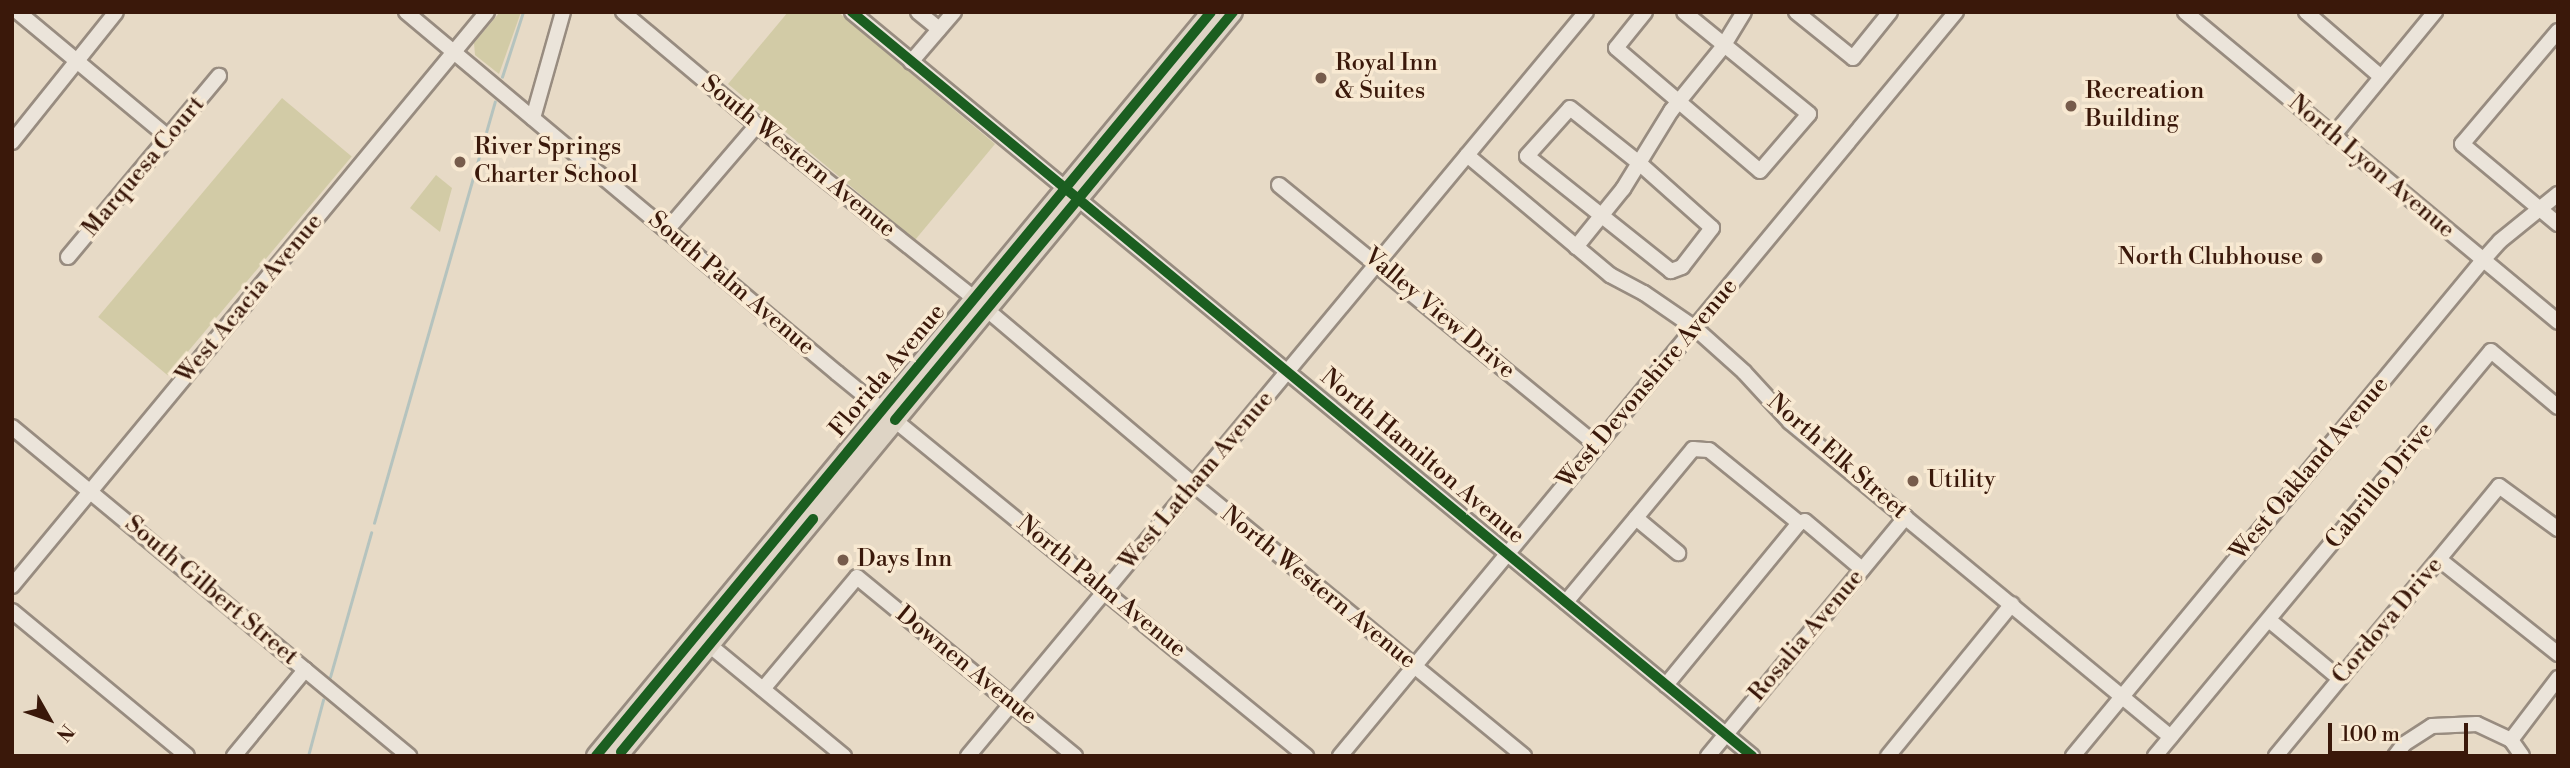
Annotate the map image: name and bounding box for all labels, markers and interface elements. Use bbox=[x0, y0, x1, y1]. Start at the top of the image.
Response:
place label: Royal Inn & Suites bbox=[1335, 50, 1438, 106]
street label: South Western Avenue bbox=[695, 70, 901, 244]
marker: Royal Inn & Suites bbox=[1313, 70, 1329, 86]
place label: Recreation Building bbox=[2085, 78, 2204, 134]
street label: North Lyon Avenue bbox=[2282, 89, 2460, 245]
street label: Marquesa Court bbox=[77, 91, 211, 243]
marker: Recreation Building bbox=[2063, 98, 2079, 114]
place label: River Springs Charter School bbox=[474, 134, 638, 190]
marker: River Springs Charter School bbox=[452, 154, 468, 170]
street label: South Palm Avenue bbox=[642, 206, 820, 362]
street label: West Acacia Avenue bbox=[171, 208, 329, 390]
street label: Valley View Drive bbox=[1358, 242, 1520, 386]
place label: North Clubhouse bbox=[2118, 244, 2303, 272]
marker: North Clubhouse bbox=[2309, 250, 2325, 266]
street label: West Devonshire Avenue bbox=[1552, 273, 1744, 495]
street label: Florida Avenue bbox=[824, 299, 952, 443]
street label: North Hamilton Avenue bbox=[1314, 363, 1530, 551]
street label: West Oakland Avenue bbox=[2225, 371, 2395, 567]
street label: West Latham Avenue bbox=[1114, 386, 1280, 576]
street label: North Elk Street bbox=[1761, 388, 1913, 526]
street label: Cabrillo Drive bbox=[2320, 417, 2440, 555]
place label: Utility bbox=[1927, 467, 1996, 495]
marker: Utility bbox=[1905, 473, 1921, 489]
street label: North Western Avenue bbox=[1215, 500, 1421, 676]
street label: South Gilbert Street bbox=[119, 510, 303, 672]
street label: North Palm Avenue bbox=[1010, 510, 1192, 664]
place label: Days Inn bbox=[857, 546, 952, 574]
marker: Days Inn bbox=[835, 552, 851, 568]
street label: Cordova Drive bbox=[2327, 552, 2449, 690]
street label: Rosalia Avenue bbox=[1743, 564, 1871, 708]
street label: Downen Avenue bbox=[890, 600, 1042, 732]
north arrow bbox=[14, 684, 84, 754]
scale bar bbox=[2332, 708, 2472, 752]
text: N bbox=[51, 719, 79, 746]
text: 100 m bbox=[2341, 722, 2400, 748]

